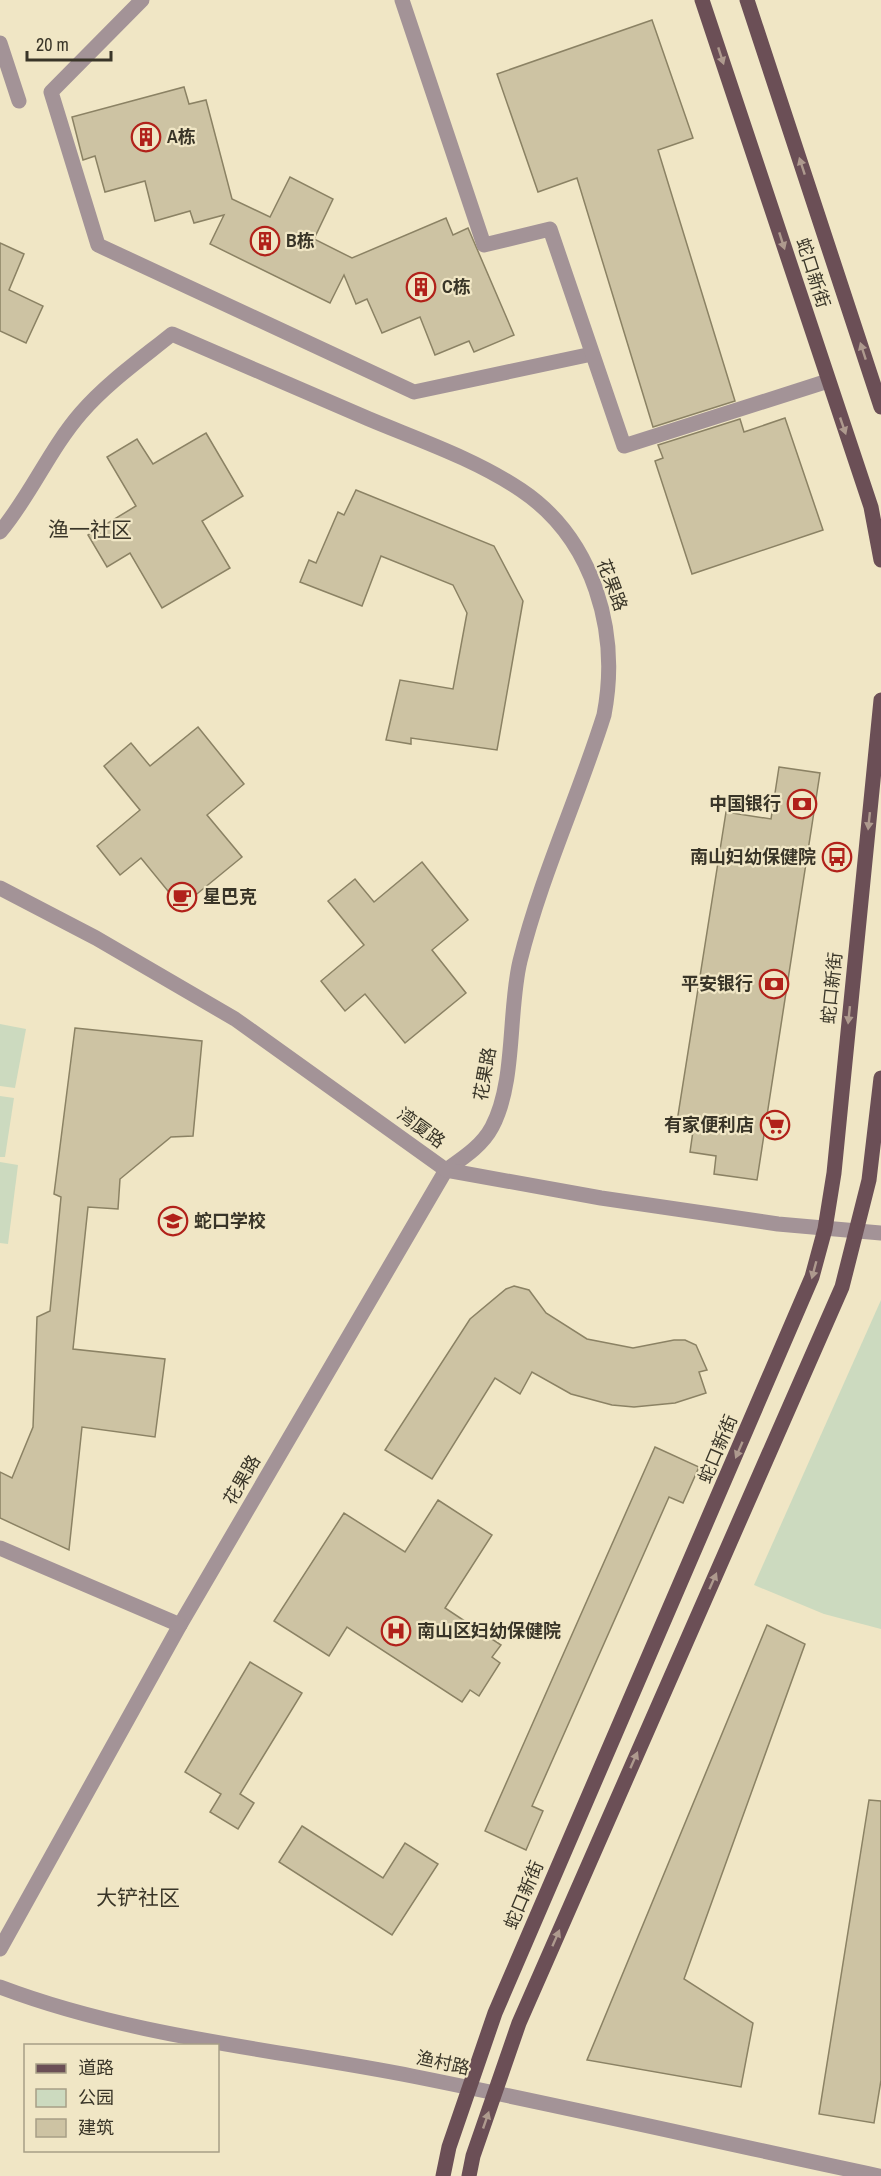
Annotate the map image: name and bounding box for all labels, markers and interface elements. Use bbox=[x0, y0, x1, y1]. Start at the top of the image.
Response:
scale bar bbox=[27, 24, 111, 62]
text: 20 m bbox=[36, 32, 69, 57]
one-way arrow bbox=[717, 47, 726, 65]
building icon: A栋 bbox=[130, 121, 162, 153]
place label: A栋 bbox=[167, 124, 196, 149]
one-way arrow bbox=[797, 157, 806, 175]
building icon: B栋 bbox=[249, 225, 281, 257]
place label: B栋 bbox=[286, 228, 315, 253]
one-way arrow bbox=[778, 232, 787, 250]
street label: 蛇口新街 bbox=[790, 235, 836, 311]
building icon: C栋 bbox=[405, 271, 437, 303]
place label: C栋 bbox=[442, 274, 471, 299]
one-way arrow bbox=[857, 342, 867, 360]
one-way arrow bbox=[839, 417, 849, 435]
district label: 渔一社区 bbox=[48, 515, 132, 544]
street label: 花果路 bbox=[591, 555, 634, 615]
bank icon: 中国银行 bbox=[786, 788, 818, 820]
place label: 中国银行 bbox=[709, 791, 781, 816]
one-way arrow bbox=[864, 812, 874, 831]
bus stop icon: 南山妇幼保健院 bbox=[821, 841, 853, 873]
place label: 南山妇幼保健院 bbox=[690, 844, 816, 869]
cafe icon: 星巴克 bbox=[166, 881, 198, 913]
place label: 星巴克 bbox=[203, 884, 257, 909]
street label: 蛇口新街 bbox=[815, 951, 848, 1025]
bank icon: 平安银行 bbox=[758, 968, 790, 1000]
place label: 平安银行 bbox=[681, 971, 753, 996]
one-way arrow bbox=[844, 1006, 854, 1025]
street label: 花果路 bbox=[468, 1045, 502, 1103]
street label: 湾厦路 bbox=[392, 1102, 450, 1154]
supermarket icon: 有家便利店 bbox=[759, 1109, 791, 1141]
place label: 有家便利店 bbox=[664, 1112, 754, 1137]
school or university icon: 蛇口学校 bbox=[157, 1205, 189, 1237]
place label: 蛇口学校 bbox=[194, 1208, 266, 1233]
one-way arrow bbox=[809, 1262, 818, 1280]
street label: 蛇口新街 bbox=[692, 1411, 743, 1487]
one-way arrow bbox=[734, 1442, 744, 1460]
street label: 花果路 bbox=[217, 1450, 266, 1509]
one-way arrow bbox=[708, 1572, 718, 1590]
hospital icon: 南山区妇幼保健院 bbox=[380, 1615, 412, 1647]
place label: 南山区妇幼保健院 bbox=[417, 1618, 561, 1643]
one-way arrow bbox=[630, 1751, 639, 1768]
street label: 蛇口新街 bbox=[498, 1857, 549, 1933]
district label: 大铲社区 bbox=[96, 1883, 180, 1912]
one-way arrow bbox=[551, 1929, 561, 1947]
legend bbox=[24, 2044, 219, 2152]
street label: 渔村路 bbox=[414, 2045, 472, 2080]
text: 道路 bbox=[78, 2055, 114, 2080]
text: 公园 bbox=[78, 2085, 114, 2110]
one-way arrow bbox=[481, 2111, 491, 2129]
text: 建筑 bbox=[78, 2115, 114, 2140]

